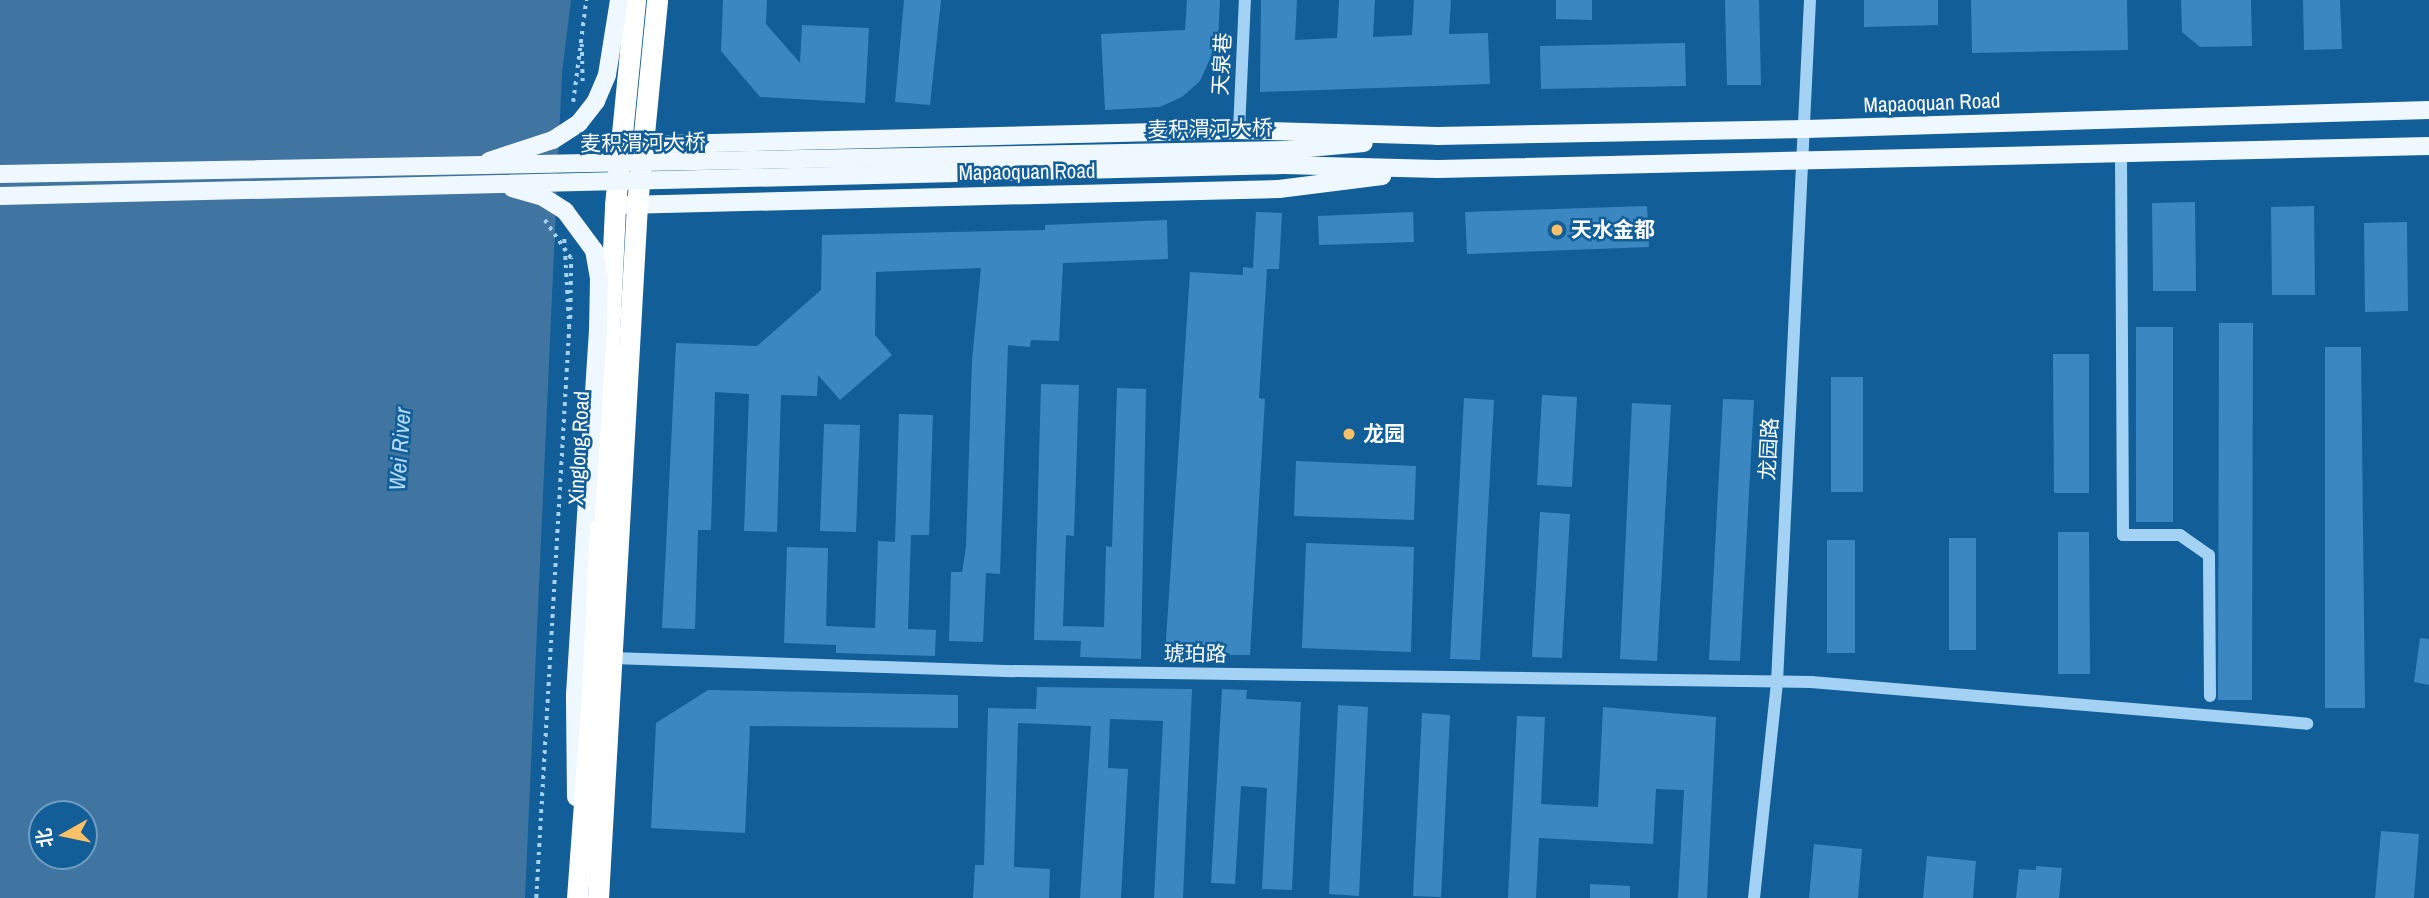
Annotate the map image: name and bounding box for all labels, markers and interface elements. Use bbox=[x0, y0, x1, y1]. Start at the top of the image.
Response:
street label: 天泉巷 bbox=[1208, 32, 1236, 96]
street label: Mapaoquan Road bbox=[1863, 88, 2001, 118]
street label: 麦积渭河大桥 bbox=[1147, 115, 1273, 143]
street label: 麦积渭河大桥 bbox=[580, 129, 706, 157]
street label: Mapaoquan Road bbox=[958, 158, 1096, 186]
place label: 天水金都 bbox=[1571, 217, 1655, 243]
marker: 天水金都 bbox=[1549, 222, 1565, 238]
street label: Xinglong Road bbox=[563, 390, 595, 506]
water label: Wei River bbox=[383, 406, 417, 492]
street label: 龙园路 bbox=[1755, 417, 1783, 481]
place label: 龙园 bbox=[1363, 421, 1405, 447]
marker: 龙园 bbox=[1341, 426, 1357, 442]
street label: 琥珀路 bbox=[1163, 641, 1227, 667]
north arrow bbox=[28, 800, 98, 870]
text: 北 bbox=[30, 827, 59, 849]

